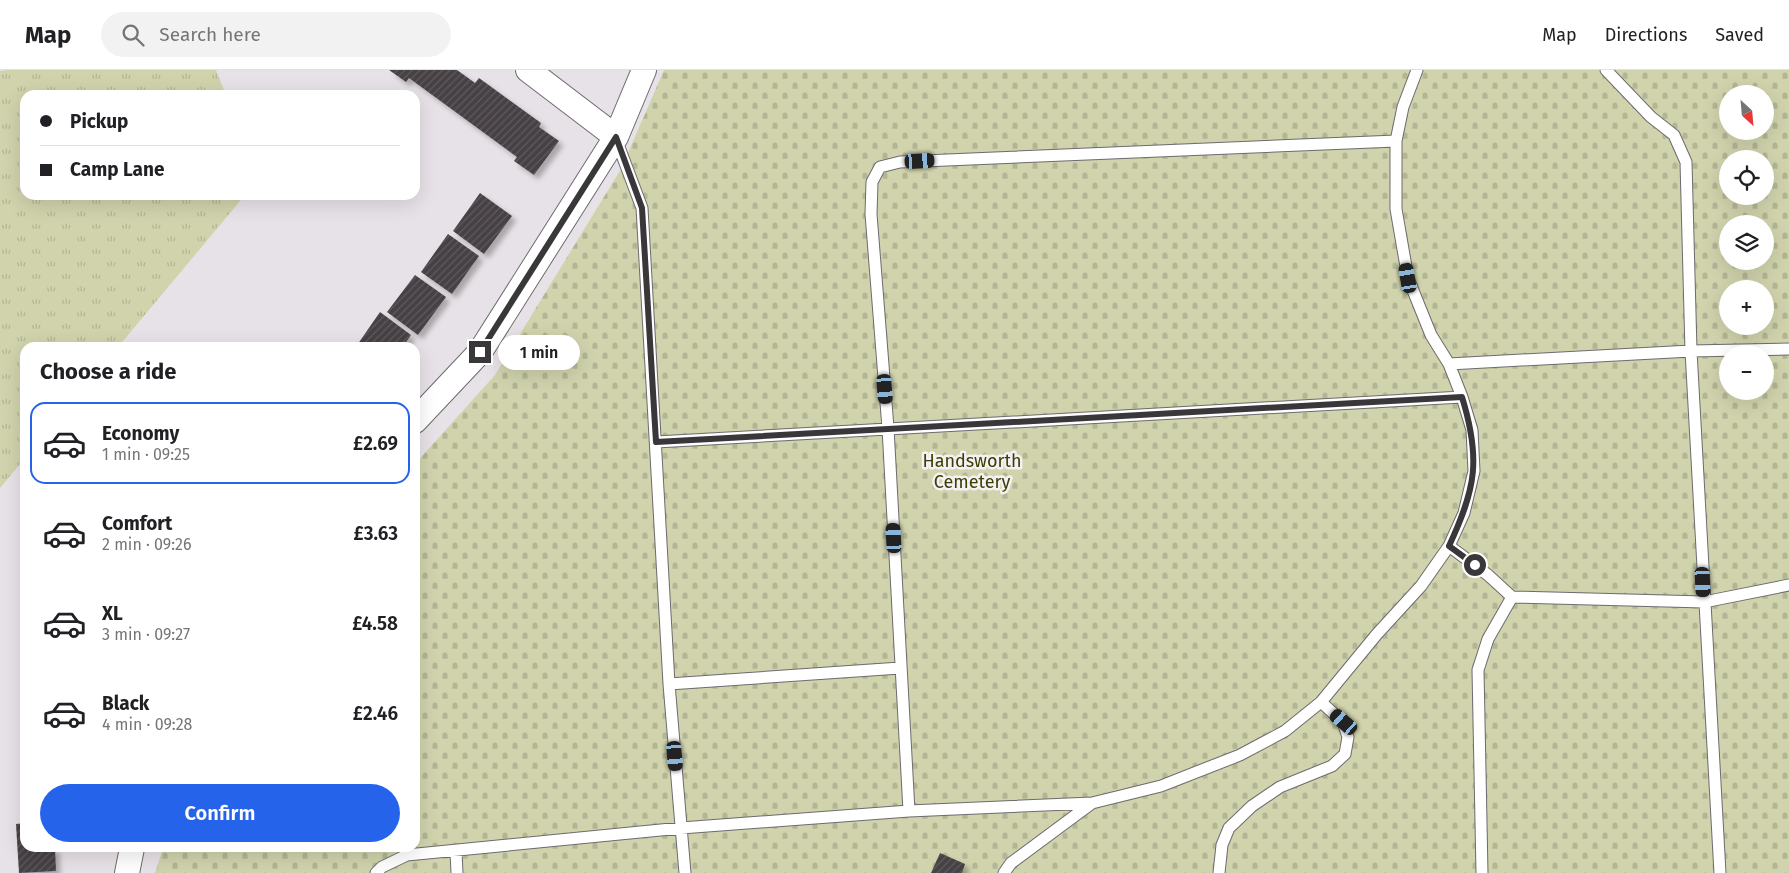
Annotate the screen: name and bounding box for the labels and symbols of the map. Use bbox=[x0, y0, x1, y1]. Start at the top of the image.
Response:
north arrow bbox=[1719, 85, 1774, 140]
car bbox=[904, 153, 935, 169]
car bbox=[1398, 262, 1417, 294]
callout: 1 min bbox=[498, 334, 580, 370]
route end bbox=[469, 341, 491, 363]
car bbox=[876, 373, 893, 405]
park label: Handsworth Cemetery bbox=[922, 450, 1022, 493]
car bbox=[885, 523, 902, 553]
route start bbox=[1464, 554, 1486, 576]
car bbox=[1694, 567, 1711, 597]
car bbox=[1327, 706, 1360, 738]
car bbox=[666, 740, 683, 772]

